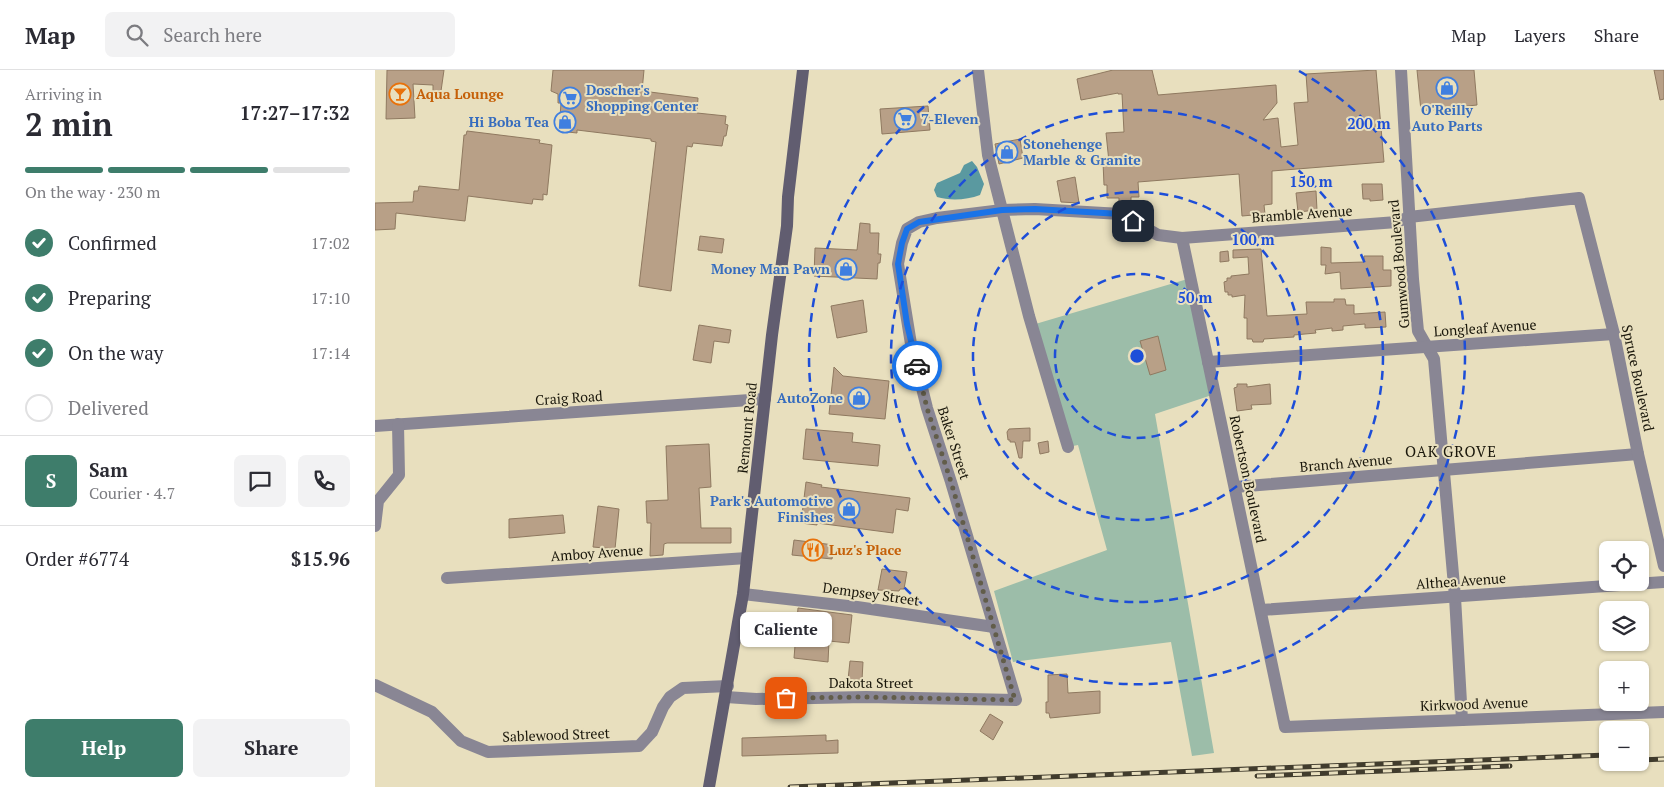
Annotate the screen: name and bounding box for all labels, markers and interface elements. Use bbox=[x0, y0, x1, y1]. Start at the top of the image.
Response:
search box bbox=[105, 12, 455, 57]
text: Map bbox=[25, 19, 75, 51]
icon: search bbox=[123, 21, 151, 49]
text: Search here bbox=[163, 22, 262, 47]
text: Map bbox=[1451, 23, 1486, 47]
text: Layers bbox=[1514, 23, 1566, 47]
text: Share bbox=[1594, 23, 1639, 47]
shop icon: O'Reilly Auto Parts bbox=[1435, 76, 1459, 100]
place label: Doscher's Shopping Center bbox=[586, 80, 698, 115]
bar icon: Aqua Lounge bbox=[388, 82, 412, 106]
text: Arriving in bbox=[25, 83, 102, 105]
place label: Aqua Lounge bbox=[416, 84, 504, 103]
supermarket icon: Doscher's Shopping Center bbox=[558, 86, 582, 110]
text: 17:27–17:32 bbox=[240, 100, 350, 125]
place label: O'Reilly Auto Parts bbox=[1411, 100, 1483, 135]
text: 2 min bbox=[25, 103, 113, 145]
supermarket icon: 7-Eleven bbox=[893, 107, 917, 131]
place label: 7-Eleven bbox=[921, 109, 979, 128]
shop icon: Hi Boba Tea bbox=[553, 110, 577, 134]
place label: Hi Boba Tea bbox=[469, 112, 549, 131]
text: 200 m bbox=[1347, 113, 1391, 133]
place label: Stonehenge Marble & Granite bbox=[1023, 134, 1141, 169]
shop icon: Stonehenge Marble & Granite bbox=[995, 140, 1019, 164]
text: 150 m bbox=[1289, 171, 1333, 191]
text: On the way · 230 m bbox=[25, 181, 160, 203]
street label: Gumwood Boulevard bbox=[1383, 199, 1414, 329]
pin bbox=[1112, 200, 1154, 242]
street label: Bramble Avenue bbox=[1251, 201, 1353, 227]
icon: home bbox=[1119, 207, 1147, 235]
icon: check bbox=[25, 229, 53, 257]
text: 100 m bbox=[1231, 229, 1275, 249]
text: Confirmed bbox=[68, 230, 157, 255]
text: 17:02 bbox=[311, 232, 350, 254]
shop icon: Money Man Pawn bbox=[834, 257, 858, 281]
place label: Money Man Pawn bbox=[711, 259, 830, 278]
icon: check bbox=[25, 284, 53, 312]
text: Preparing bbox=[68, 285, 151, 310]
text: 17:10 bbox=[311, 287, 350, 309]
text: 50 m bbox=[1178, 287, 1213, 307]
street label: Longleaf Avenue bbox=[1433, 314, 1537, 341]
street label: Spruce Boulevard bbox=[1618, 323, 1659, 433]
icon: check bbox=[25, 339, 53, 367]
text: On the way bbox=[68, 340, 163, 365]
courier bbox=[892, 341, 942, 391]
text: 17:14 bbox=[311, 342, 350, 364]
centre of rings bbox=[1128, 347, 1146, 365]
icon: car bbox=[903, 352, 931, 380]
street label: Remount Road bbox=[732, 381, 761, 475]
street label: Craig Road bbox=[535, 386, 604, 409]
shop icon: AutoZone bbox=[847, 386, 871, 410]
place label: AutoZone bbox=[777, 388, 843, 407]
text: Delivered bbox=[68, 395, 149, 420]
street label: Baker Street bbox=[934, 404, 975, 483]
street label: Robertson Boulevard bbox=[1226, 413, 1271, 545]
district label: OAK GROVE bbox=[1405, 441, 1497, 461]
street label: Branch Avenue bbox=[1299, 449, 1393, 476]
button: chat bbox=[234, 455, 286, 507]
button: phone bbox=[298, 455, 350, 507]
text: Sam bbox=[89, 457, 128, 482]
text: S bbox=[46, 468, 56, 493]
text: Courier · 4.7 bbox=[89, 482, 175, 504]
place label: Park's Automotive Finishes bbox=[710, 491, 833, 526]
shop icon: Park's Automotive Finishes bbox=[837, 497, 861, 521]
restaurant icon: Luz's Place bbox=[801, 538, 825, 562]
street label: Amboy Avenue bbox=[550, 540, 644, 565]
place label: Luz's Place bbox=[829, 540, 902, 559]
map controls bbox=[1599, 541, 1649, 771]
button: locate bbox=[1599, 541, 1649, 591]
text: Order #6774 bbox=[25, 546, 129, 571]
text: $15.96 bbox=[291, 546, 350, 571]
street label: Althea Avenue bbox=[1415, 568, 1507, 593]
street label: Dempsey Street bbox=[821, 577, 922, 610]
button: layers bbox=[1599, 601, 1649, 651]
callout: Caliente bbox=[740, 613, 832, 648]
text: Caliente bbox=[754, 618, 818, 640]
button: + bbox=[1599, 661, 1649, 711]
street label: Dakota Street bbox=[829, 673, 914, 692]
pin bbox=[765, 677, 807, 719]
icon: bag bbox=[772, 684, 800, 712]
street label: Kirkwood Avenue bbox=[1420, 692, 1528, 715]
button: Help bbox=[25, 719, 183, 777]
button: Share bbox=[193, 719, 350, 777]
button: − bbox=[1599, 721, 1649, 771]
street label: Sablewood Street bbox=[502, 723, 611, 746]

